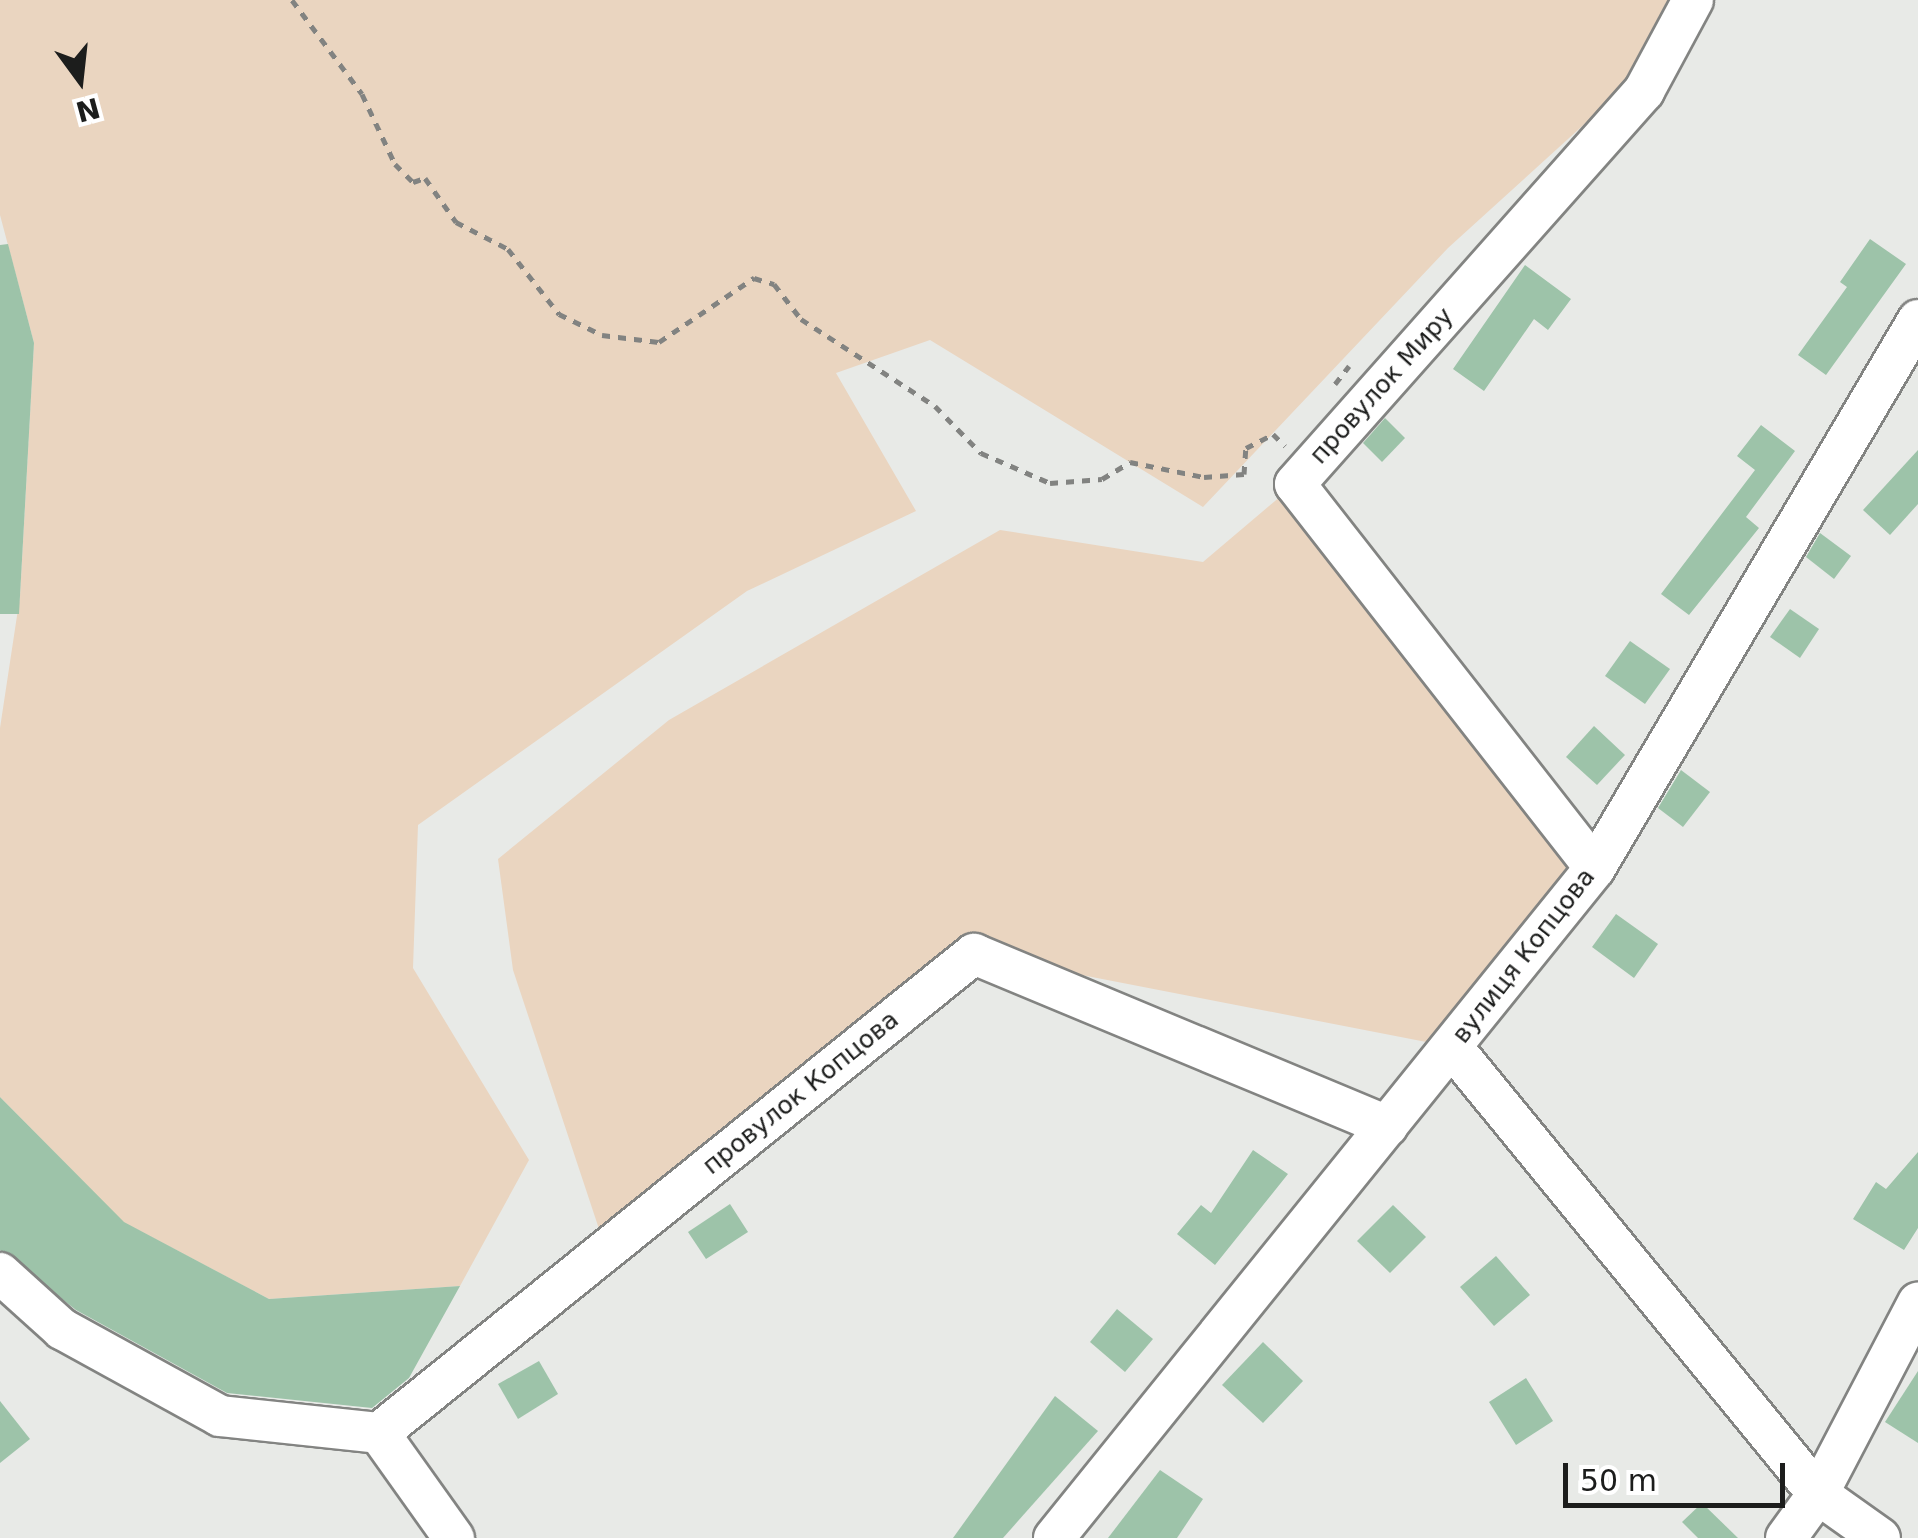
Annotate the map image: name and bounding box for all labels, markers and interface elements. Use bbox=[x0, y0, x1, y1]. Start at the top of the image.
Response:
north arrow bbox=[30, 30, 130, 130]
text: N bbox=[72, 90, 103, 128]
street label: провулок Миру bbox=[1304, 302, 1460, 470]
street label: вулиця Копцова bbox=[1446, 863, 1602, 1049]
street label: провулок Копцова bbox=[697, 1005, 905, 1181]
scale bar bbox=[1568, 1443, 1790, 1505]
text: 50 m bbox=[1580, 1463, 1657, 1498]

